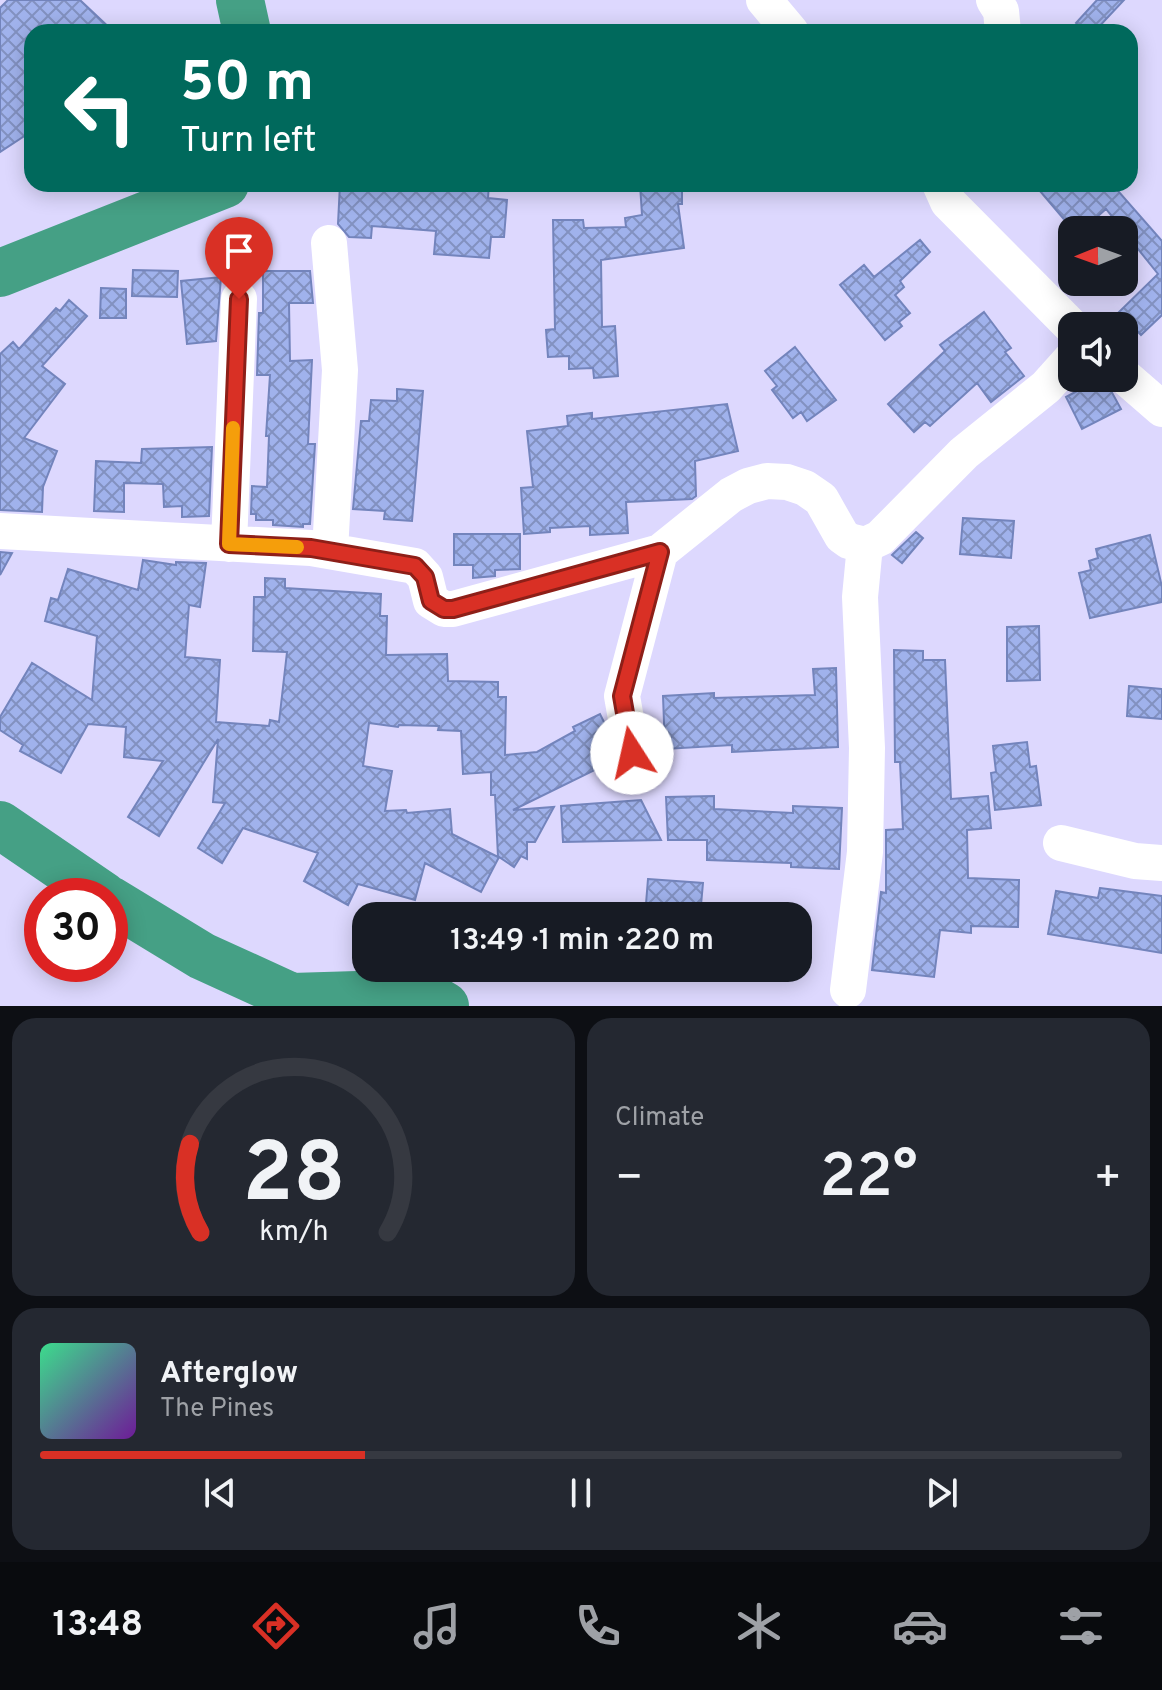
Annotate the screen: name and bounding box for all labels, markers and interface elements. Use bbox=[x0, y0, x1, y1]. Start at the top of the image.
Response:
text: 50 m bbox=[180, 50, 314, 120]
icon: left bbox=[48, 56, 152, 160]
text: Turn left bbox=[180, 119, 317, 165]
north arrow bbox=[1058, 216, 1138, 296]
map controls bbox=[1058, 216, 1138, 392]
pin bbox=[205, 217, 273, 299]
icon: arrive bbox=[217, 229, 261, 273]
button: sound bbox=[1058, 312, 1138, 392]
position arrow bbox=[590, 711, 674, 795]
speed limit sign: 30 bbox=[24, 878, 128, 982]
text: 13:49 · 1 min · 220 m bbox=[450, 923, 714, 960]
text: Climate bbox=[615, 1102, 704, 1135]
text: 28 bbox=[242, 1126, 345, 1231]
text: 22° bbox=[819, 1142, 918, 1218]
text: − bbox=[615, 1152, 643, 1208]
text: + bbox=[1094, 1152, 1122, 1208]
text: km/h bbox=[259, 1215, 328, 1251]
text: Afterglow bbox=[160, 1356, 298, 1393]
text: The Pines bbox=[160, 1393, 274, 1426]
icon: previous bbox=[198, 1471, 242, 1515]
icon: pause bbox=[559, 1471, 603, 1515]
icon: next bbox=[920, 1471, 964, 1515]
icon: directions bbox=[248, 1598, 304, 1654]
icon: music bbox=[409, 1598, 465, 1654]
icon: phone bbox=[570, 1598, 626, 1654]
icon: climate bbox=[731, 1598, 787, 1654]
icon: car bbox=[892, 1598, 948, 1654]
icon: filters bbox=[1053, 1598, 1109, 1654]
text: 13:48 bbox=[53, 1603, 143, 1649]

